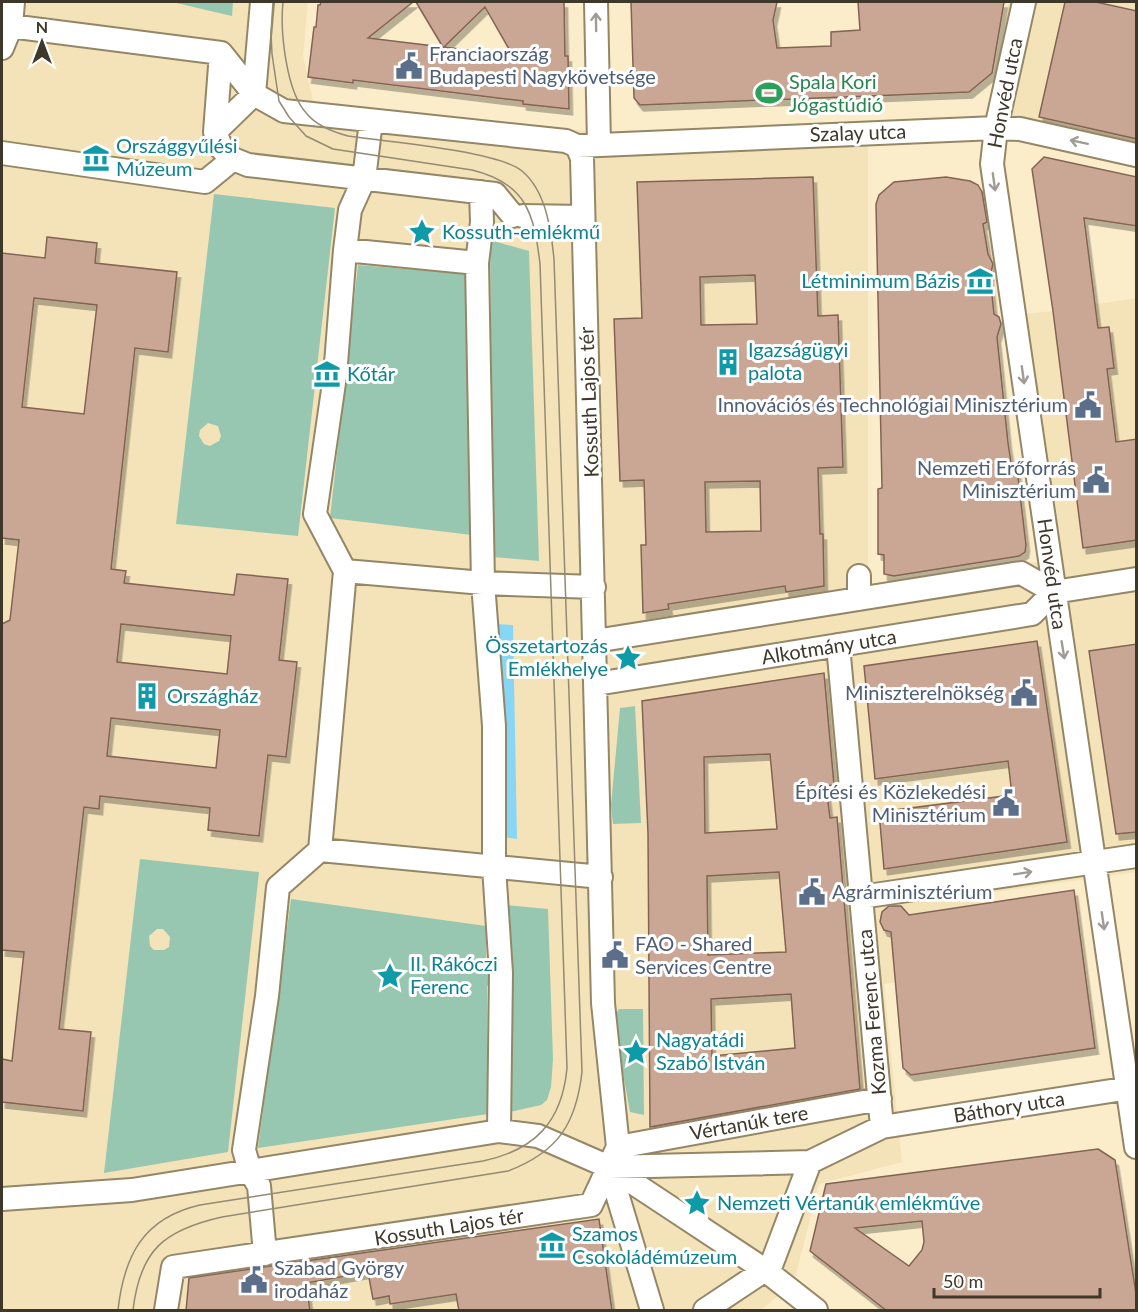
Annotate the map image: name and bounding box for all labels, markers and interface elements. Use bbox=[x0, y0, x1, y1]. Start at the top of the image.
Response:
north arrow bbox=[12, 12, 72, 72]
one-way arrow bbox=[591, 13, 602, 33]
text: N bbox=[36, 17, 48, 36]
street label: Honvéd utca bbox=[982, 36, 1026, 150]
place label: Franciaország Budapesti Nagykövetsége bbox=[429, 41, 656, 88]
public building icon: Franciaország Budapesti Nagykövetsége bbox=[394, 51, 424, 81]
place label: Spala Kori Jógastúdió bbox=[789, 69, 883, 116]
sports icon: Spala Kori Jógastúdió bbox=[754, 78, 784, 108]
street label: Szalay utca bbox=[809, 118, 907, 146]
place label: Országgyűlési Múzeum bbox=[116, 133, 238, 180]
one-way arrow bbox=[1070, 136, 1089, 148]
museum icon: Országgyűlési Múzeum bbox=[81, 143, 111, 173]
one-way arrow bbox=[989, 172, 1000, 192]
place icon: Kossuth-emlékmű bbox=[407, 217, 437, 247]
place label: Kossuth-emlékmű bbox=[442, 219, 600, 243]
museum icon: Létminimum Bázis bbox=[965, 266, 995, 296]
place label: Létminimum Bázis bbox=[801, 268, 960, 292]
street label: Kossuth Lajos tér bbox=[573, 326, 603, 478]
place label: Igazságügyi palota bbox=[748, 337, 848, 384]
building icon: Igazságügyi palota bbox=[713, 347, 743, 377]
museum icon: Kőtár bbox=[312, 359, 342, 389]
place label: Kőtár bbox=[347, 361, 396, 385]
one-way arrow bbox=[1017, 365, 1028, 385]
public building icon: Innovációs és Technológiai Minisztérium bbox=[1073, 390, 1103, 420]
place label: Innovációs és Technológiai Minisztérium bbox=[717, 392, 1068, 416]
place label: Nemzeti Erőforrás Minisztérium bbox=[917, 455, 1076, 502]
public building icon: Nemzeti Erőforrás Minisztérium bbox=[1081, 465, 1111, 495]
street label: Honvéd utca bbox=[1033, 517, 1073, 631]
street label: Alkotmány utca bbox=[760, 624, 898, 669]
place label: Összetartozás Emlékhelye bbox=[485, 633, 608, 680]
one-way arrow bbox=[1057, 640, 1068, 660]
place icon: Összetartozás Emlékhelye bbox=[613, 643, 643, 673]
public building icon: Miniszterelnökség bbox=[1009, 678, 1039, 708]
place label: Miniszterelnökség bbox=[845, 680, 1004, 704]
building icon: Országház bbox=[132, 681, 162, 711]
place label: Országház bbox=[167, 683, 258, 707]
place label: Építési és Közlekedési Minisztérium bbox=[795, 779, 986, 826]
public building icon: Építési és Közlekedési Minisztérium bbox=[991, 788, 1021, 818]
one-way arrow bbox=[1012, 868, 1032, 879]
public building icon: Agrárminisztérium bbox=[797, 877, 827, 907]
place label: Agrárminisztérium bbox=[832, 879, 993, 903]
one-way arrow bbox=[1098, 910, 1109, 930]
street label: Kozma Ferenc utca bbox=[852, 928, 890, 1096]
place label: FAO - Shared Services Centre bbox=[635, 931, 772, 978]
public building icon: FAO - Shared Services Centre bbox=[600, 940, 630, 970]
place label: II. Rákóczi Ferenc bbox=[410, 951, 498, 998]
place icon: II. Rákóczi Ferenc bbox=[375, 961, 405, 991]
place label: Nagyatádi Szabó István bbox=[656, 1027, 765, 1074]
place icon: Nagyatádi Szabó István bbox=[621, 1037, 651, 1067]
street label: Báthory utca bbox=[952, 1085, 1066, 1127]
street label: Vértanúk tere bbox=[688, 1100, 810, 1144]
place icon: Nemzeti Vértanúk emlékműve bbox=[682, 1188, 712, 1218]
place label: Nemzeti Vértanúk emlékműve bbox=[717, 1190, 980, 1214]
street label: Kossuth Lajos tér bbox=[372, 1202, 526, 1250]
place label: Szamos Csokoládémúzeum bbox=[572, 1221, 737, 1268]
museum icon: Szamos Csokoládémúzeum bbox=[537, 1230, 567, 1260]
place label: Szabad György irodaház bbox=[274, 1255, 405, 1302]
scale bar bbox=[934, 1261, 1100, 1299]
public building icon: Szabad György irodaház bbox=[239, 1265, 269, 1295]
text: 50 m bbox=[943, 1270, 983, 1292]

